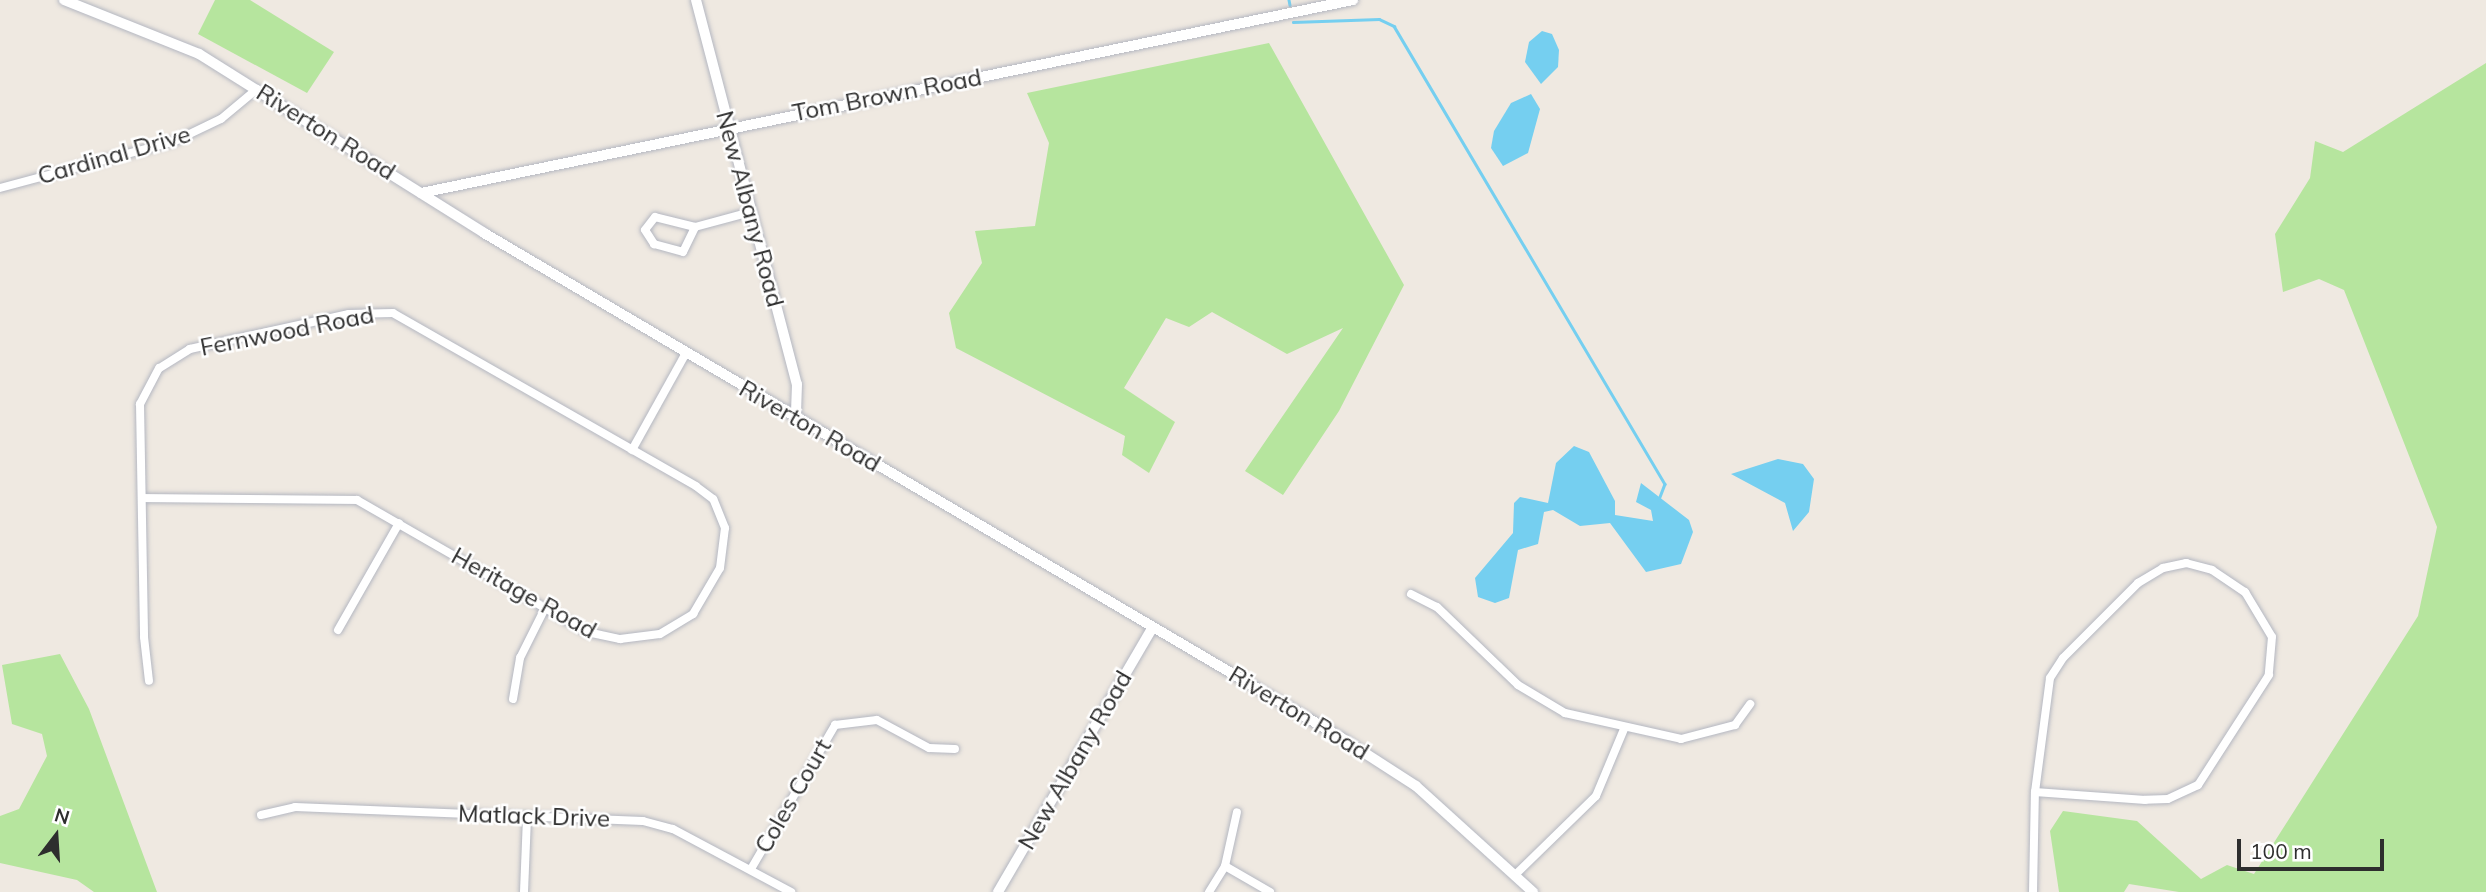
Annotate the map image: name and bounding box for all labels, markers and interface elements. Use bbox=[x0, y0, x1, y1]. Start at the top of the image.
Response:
street label: Tom Brown Road bbox=[790, 63, 984, 127]
street label: Riverton Road bbox=[251, 78, 401, 186]
street label: New Albany Road bbox=[710, 108, 790, 310]
street label: Cardinal Drive bbox=[34, 119, 194, 191]
street label: Fernwood Road bbox=[198, 300, 376, 362]
street label: Riverton Road bbox=[734, 374, 886, 478]
street label: Heritage Road bbox=[446, 541, 602, 645]
street label: Riverton Road bbox=[1224, 660, 1374, 766]
street label: New Albany Road bbox=[1012, 665, 1138, 855]
street label: Coles Court bbox=[749, 734, 837, 858]
street label: Matlack Drive bbox=[458, 799, 610, 833]
north arrow bbox=[21, 801, 91, 871]
text: N bbox=[52, 802, 73, 829]
scale bar bbox=[2241, 826, 2388, 870]
text: 100 m bbox=[2250, 838, 2312, 864]

